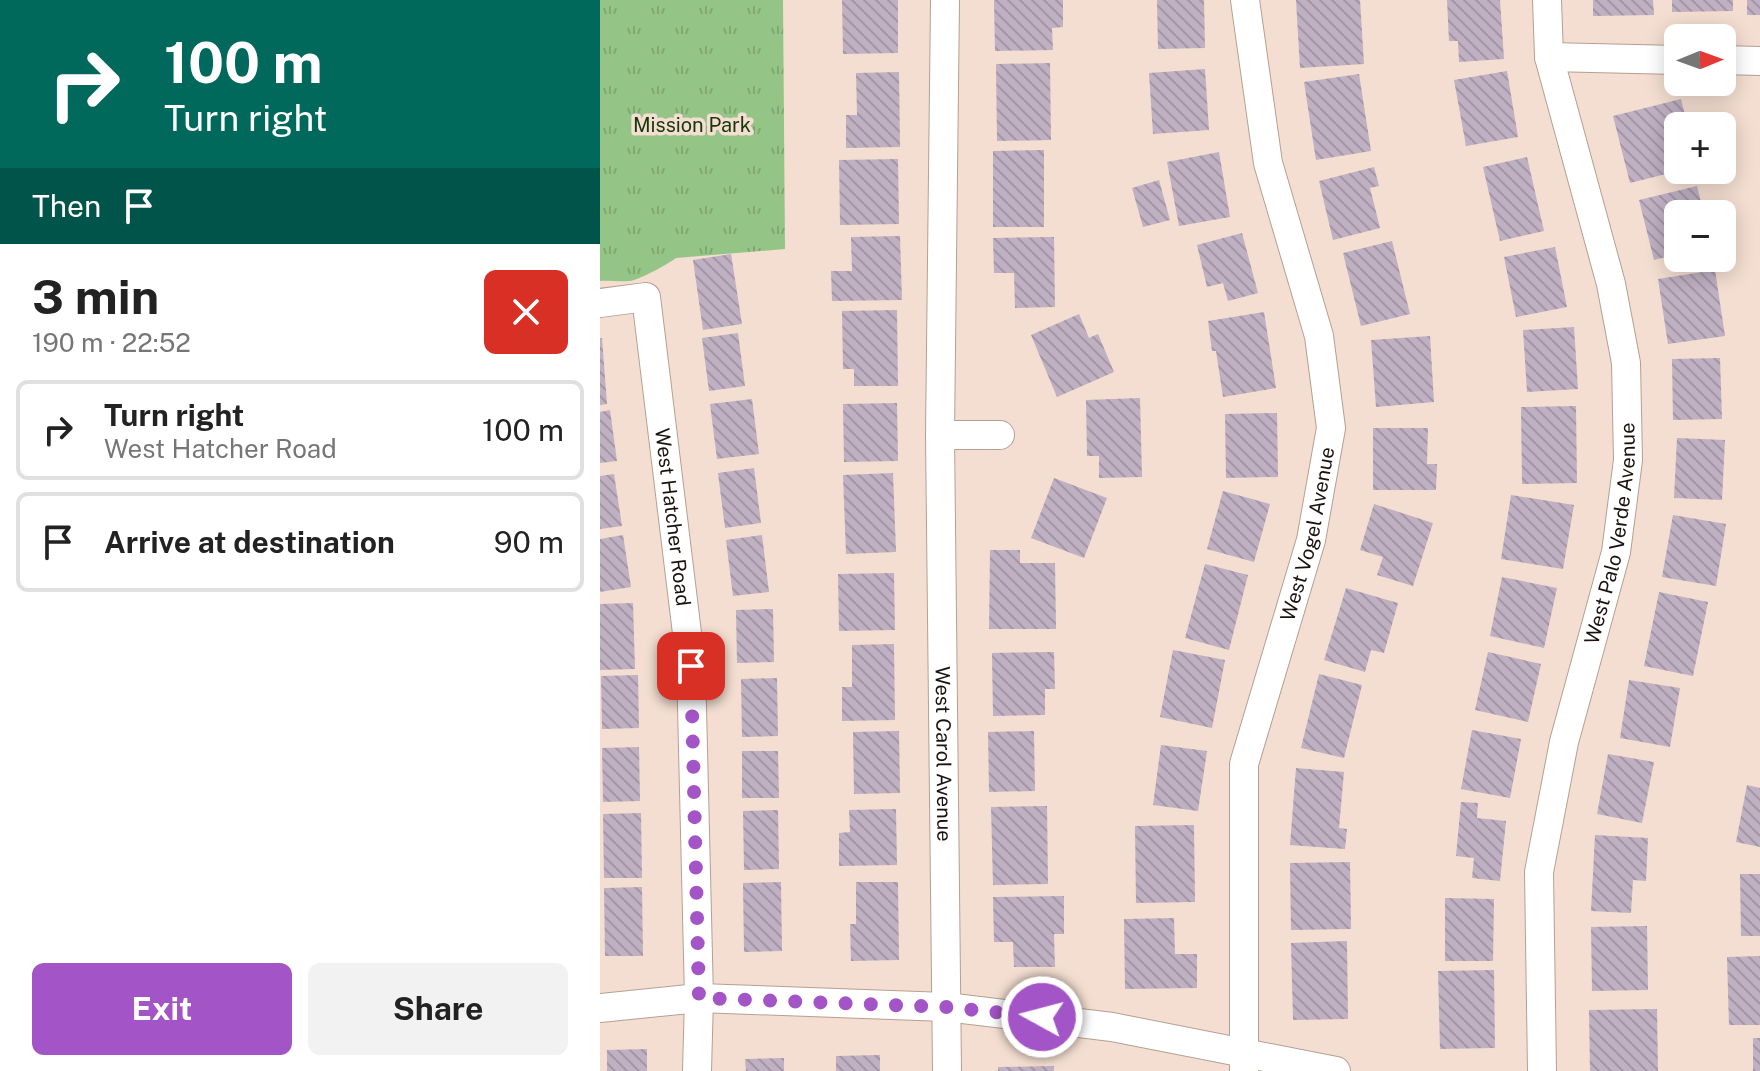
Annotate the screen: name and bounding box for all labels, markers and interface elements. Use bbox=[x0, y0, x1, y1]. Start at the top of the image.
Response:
north arrow bbox=[1664, 24, 1736, 96]
map controls bbox=[1664, 24, 1736, 272]
text: 100 m bbox=[164, 30, 323, 96]
icon: right bbox=[32, 32, 136, 136]
text: Turn right bbox=[164, 97, 327, 139]
button: + bbox=[1664, 112, 1736, 184]
park label: Mission Park bbox=[633, 113, 751, 137]
icon: arrive bbox=[117, 184, 161, 228]
text: Then bbox=[32, 188, 101, 224]
button: − bbox=[1664, 200, 1736, 272]
text: 3 min bbox=[32, 268, 159, 325]
button: close bbox=[484, 270, 568, 354]
text: 190 m · 22:52 bbox=[32, 327, 191, 358]
text: Turn right bbox=[104, 397, 244, 433]
icon: right bbox=[36, 408, 80, 452]
text: 100 m bbox=[482, 412, 564, 448]
street label: West Palo Verde Avenue bbox=[1579, 422, 1640, 647]
street label: West Hatcher Road bbox=[650, 427, 696, 607]
text: West Hatcher Road bbox=[104, 433, 337, 464]
street label: West Vogel Avenue bbox=[1275, 445, 1339, 624]
icon: arrive bbox=[36, 520, 80, 564]
text: Arrive at destination bbox=[104, 524, 395, 560]
text: 90 m bbox=[494, 524, 564, 560]
pin bbox=[657, 632, 725, 700]
icon: arrive bbox=[669, 644, 713, 688]
street label: West Carol Avenue bbox=[931, 666, 956, 842]
button: Exit bbox=[32, 963, 292, 1055]
button: Share bbox=[308, 963, 568, 1055]
position arrow bbox=[1000, 975, 1084, 1059]

